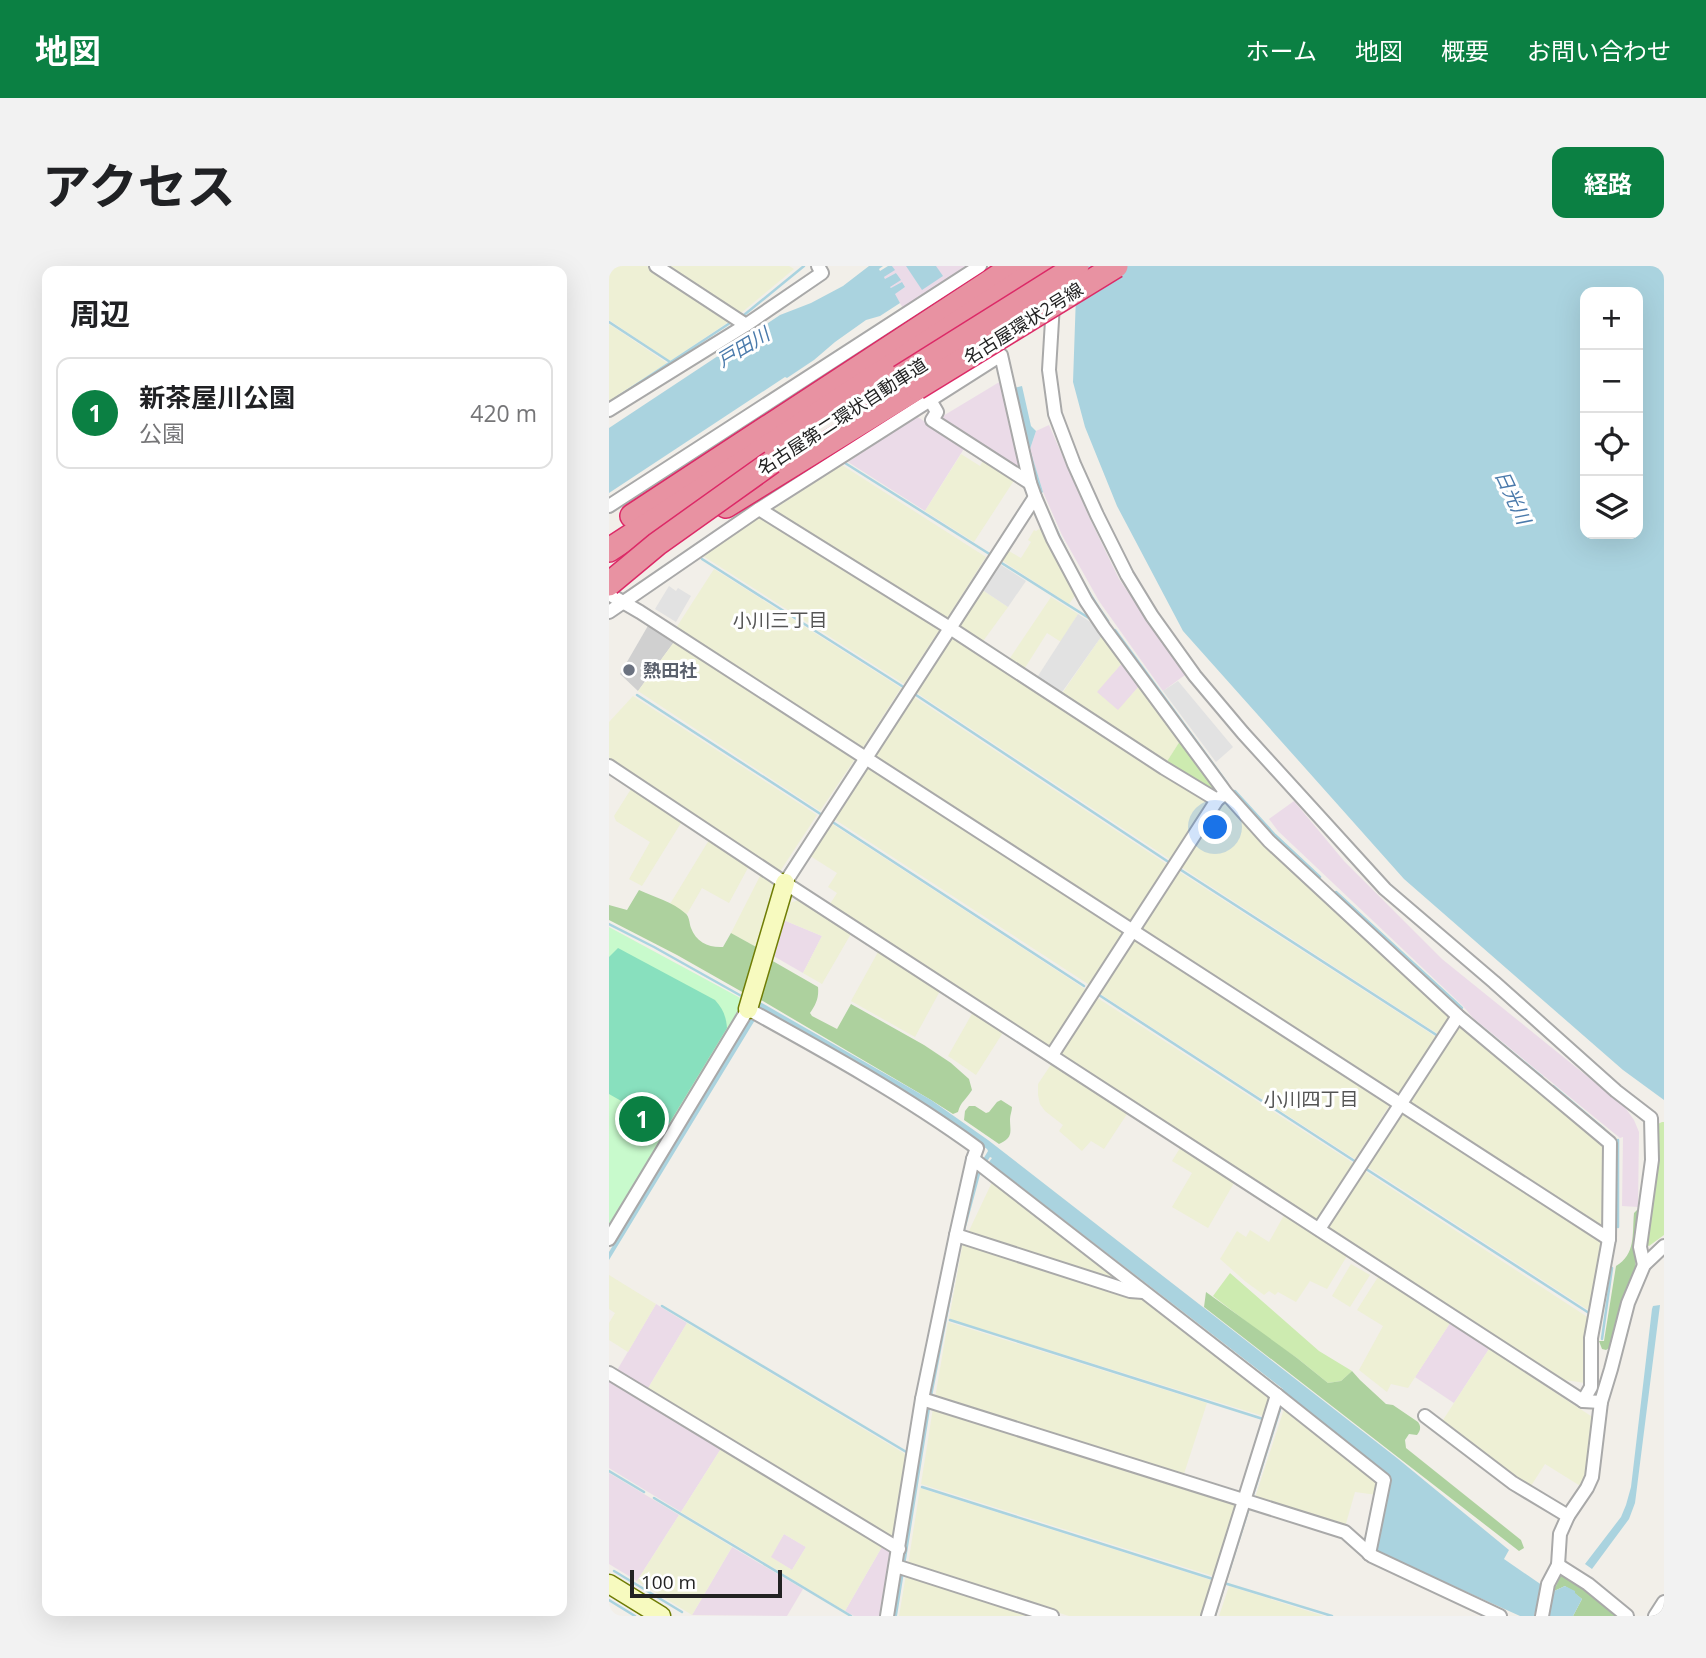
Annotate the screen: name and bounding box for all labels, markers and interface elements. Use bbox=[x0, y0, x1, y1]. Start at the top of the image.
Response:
text: 地図 bbox=[35, 28, 101, 73]
text: ホーム bbox=[1246, 34, 1317, 67]
text: 地図 bbox=[1355, 34, 1403, 67]
text: 概要 bbox=[1441, 34, 1489, 67]
text: お問い合わせ bbox=[1527, 34, 1671, 67]
button: 経路 bbox=[1552, 147, 1664, 218]
text: アクセス bbox=[42, 152, 236, 218]
street label: 名古屋環状2号線 bbox=[959, 277, 1087, 369]
map controls bbox=[1580, 287, 1643, 539]
button: + bbox=[1580, 287, 1643, 350]
text: 周辺 bbox=[70, 293, 130, 334]
water label: 戸田川 bbox=[712, 320, 776, 373]
button: − bbox=[1580, 350, 1643, 413]
street label: 名古屋第二環状自動車道 bbox=[752, 352, 932, 480]
text: 新茶屋川公園 bbox=[139, 379, 295, 415]
text: 1 bbox=[88, 397, 102, 429]
text: 420 m bbox=[470, 397, 537, 429]
button: locate bbox=[1580, 413, 1643, 476]
text: 公園 bbox=[139, 417, 185, 449]
water label: 日光川 bbox=[1489, 466, 1538, 530]
button: layers bbox=[1580, 476, 1643, 539]
district label: 小川三丁目 bbox=[732, 607, 828, 633]
place label: 熱田社 bbox=[643, 658, 697, 682]
marker: 熱田社 bbox=[621, 662, 637, 678]
your location bbox=[1198, 810, 1232, 844]
district label: 小川四丁目 bbox=[1263, 1086, 1359, 1112]
pin: 1 bbox=[619, 1093, 665, 1145]
scale bar bbox=[630, 1567, 782, 1599]
text: 100 m bbox=[641, 1569, 696, 1595]

